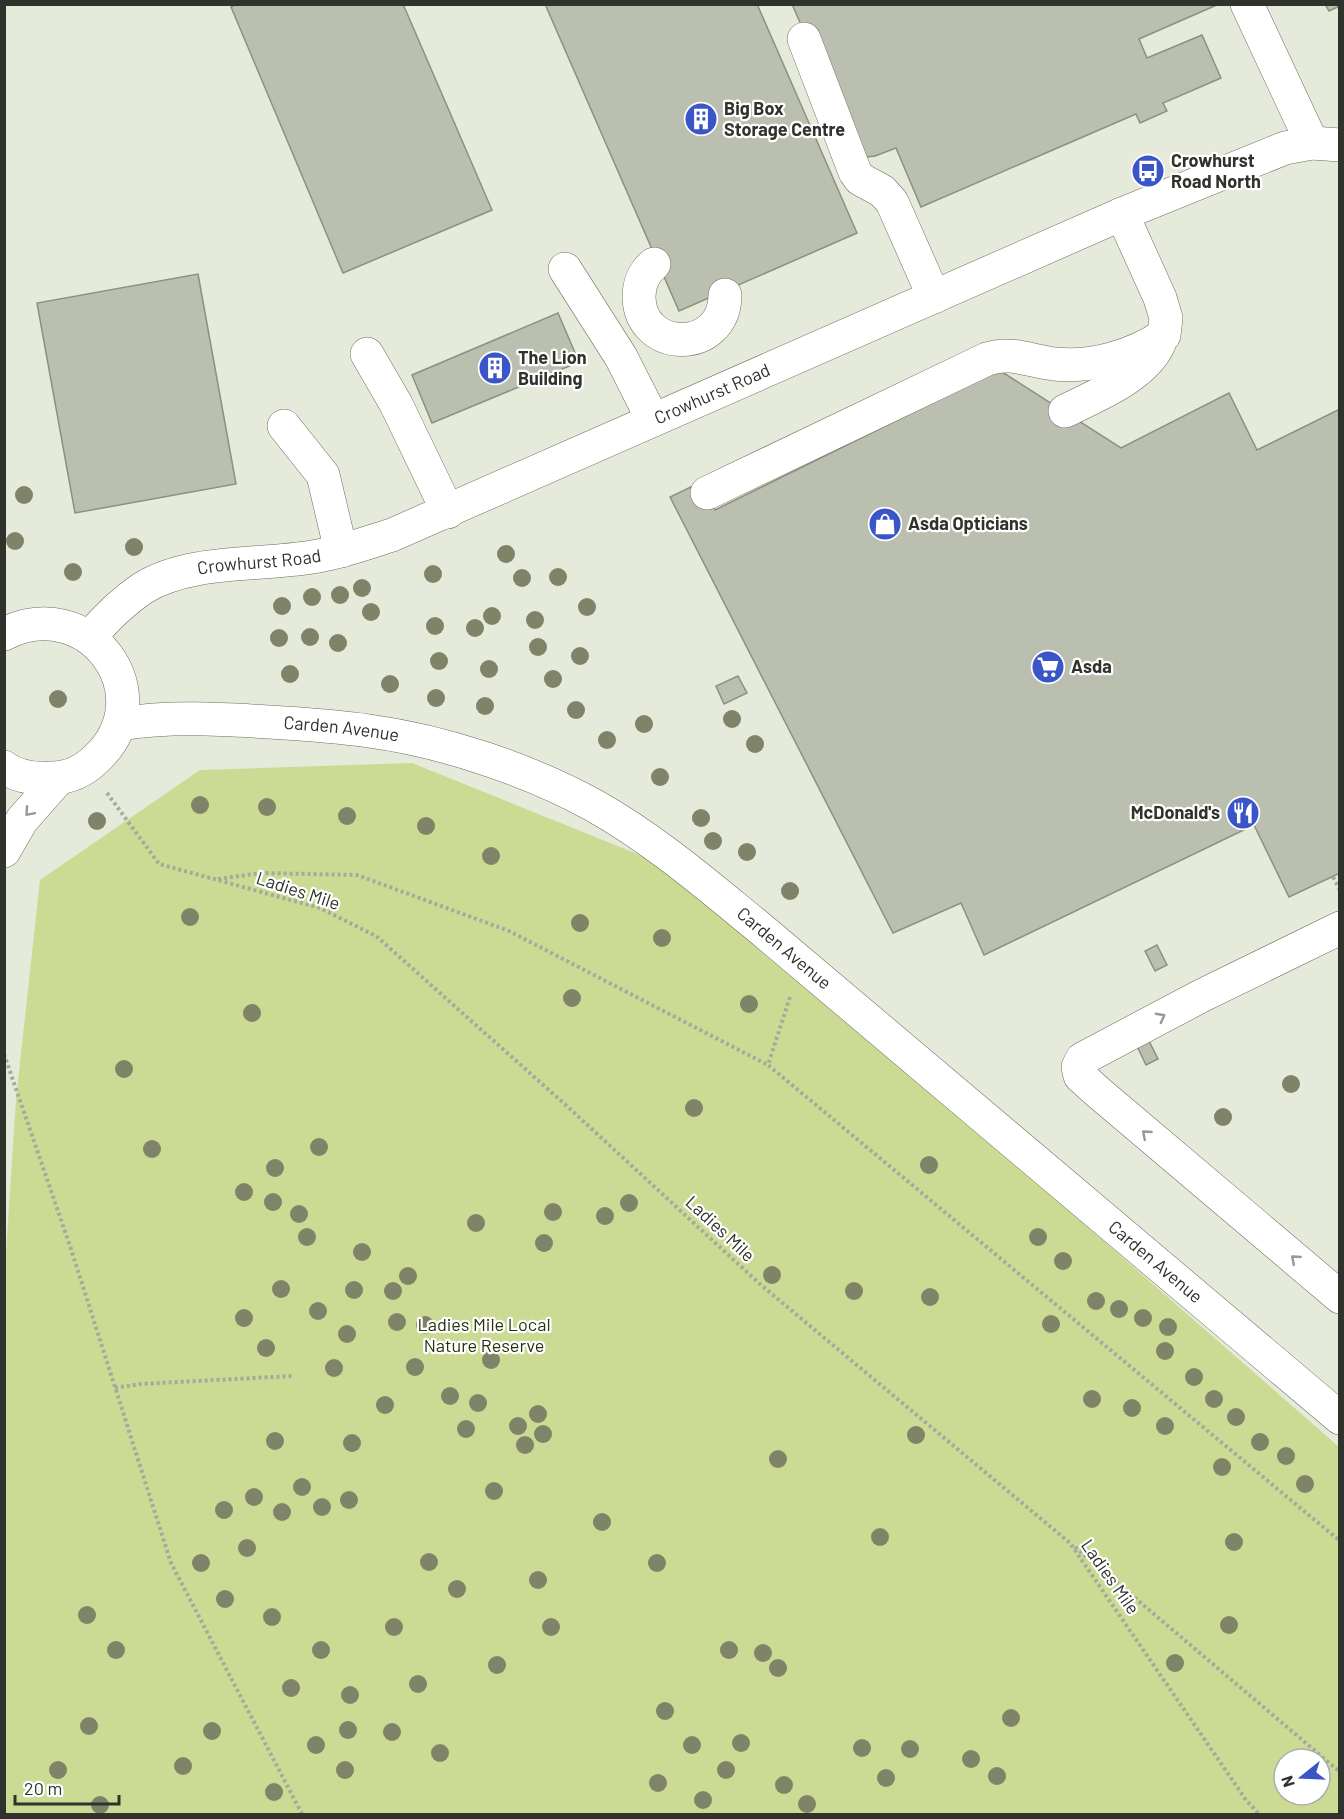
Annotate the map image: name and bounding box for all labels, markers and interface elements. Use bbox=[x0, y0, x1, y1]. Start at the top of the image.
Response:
place label: Big Box Storage Centre bbox=[724, 97, 845, 140]
building icon: Big Box Storage Centre bbox=[683, 101, 719, 137]
place label: Crowhurst Road North bbox=[1171, 149, 1261, 192]
bus stop icon: Crowhurst Road North bbox=[1130, 153, 1166, 189]
place label: The Lion Building bbox=[518, 346, 587, 389]
building icon: The Lion Building bbox=[477, 350, 513, 386]
street label: Crowhurst Road bbox=[651, 358, 773, 428]
shop icon: Asda Opticians bbox=[867, 506, 903, 542]
place label: Asda Opticians bbox=[908, 512, 1028, 534]
street label: Crowhurst Road bbox=[195, 544, 323, 579]
supermarket icon: Asda bbox=[1030, 649, 1066, 685]
place label: Asda bbox=[1071, 655, 1112, 677]
street label: Carden Avenue bbox=[283, 711, 401, 746]
restaurant icon: McDonald's bbox=[1225, 795, 1261, 831]
place label: McDonald's bbox=[1131, 801, 1220, 823]
one-way arrow bbox=[25, 805, 36, 816]
street label: Ladies Mile bbox=[254, 866, 343, 914]
street label: Carden Avenue bbox=[733, 902, 836, 994]
one-way arrow bbox=[1155, 1013, 1166, 1025]
one-way arrow bbox=[1142, 1130, 1153, 1141]
street label: Ladies Mile bbox=[681, 1191, 760, 1266]
street label: Carden Avenue bbox=[1104, 1215, 1208, 1307]
one-way arrow bbox=[1291, 1255, 1302, 1266]
park label: Ladies Mile Local Nature Reserve bbox=[417, 1313, 551, 1356]
street label: Ladies Mile bbox=[1077, 1535, 1145, 1618]
north arrow bbox=[1272, 1747, 1332, 1807]
scale bar bbox=[15, 1768, 118, 1806]
text: N bbox=[1277, 1774, 1298, 1790]
text: 20 m bbox=[24, 1777, 62, 1799]

